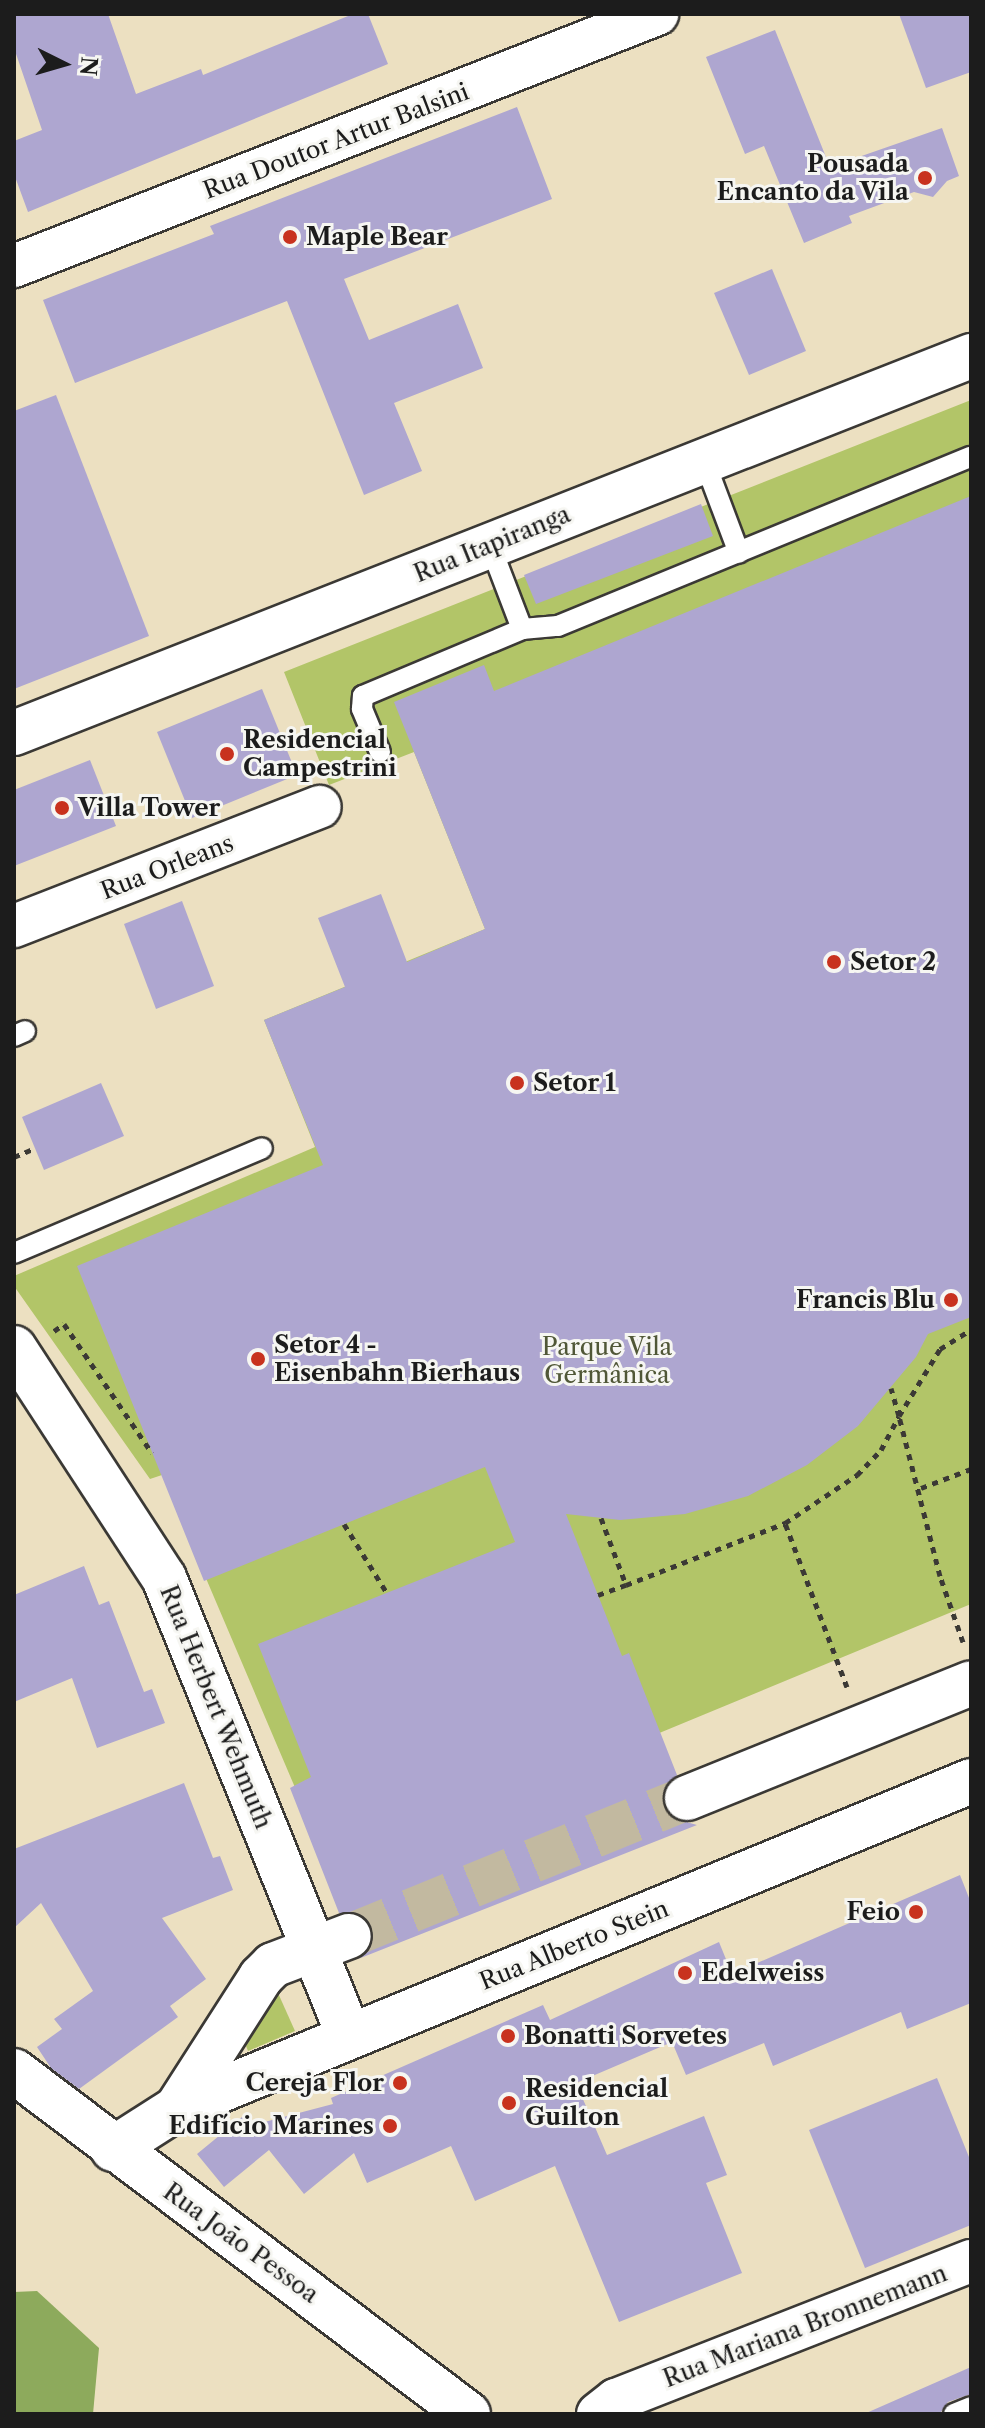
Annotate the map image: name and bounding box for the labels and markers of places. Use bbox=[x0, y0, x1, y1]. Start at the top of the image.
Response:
place label: Pousada Encanto da Vila bbox=[716, 150, 909, 206]
marker: Pousada Encanto da Vila bbox=[916, 169, 934, 187]
place label: Maple Bear bbox=[306, 223, 448, 251]
marker: Maple Bear bbox=[281, 228, 299, 246]
place label: Residencial Campestrini bbox=[243, 726, 396, 782]
marker: Residencial Campestrini bbox=[218, 745, 236, 763]
place label: Villa Tower bbox=[78, 794, 221, 822]
marker: Villa Tower bbox=[53, 799, 71, 817]
place label: Setor 2 bbox=[850, 948, 937, 976]
marker: Setor 2 bbox=[825, 953, 843, 971]
place label: Setor 1 bbox=[533, 1069, 616, 1097]
marker: Setor 1 bbox=[508, 1074, 526, 1092]
place label: Francis Blu bbox=[796, 1286, 935, 1314]
marker: Francis Blu bbox=[942, 1291, 960, 1309]
place label: Setor 4 - Eisenbahn Bierhaus bbox=[274, 1331, 520, 1387]
marker: Setor 4 - Eisenbahn Bierhaus bbox=[249, 1350, 267, 1368]
place label: Feio bbox=[847, 1898, 900, 1926]
marker: Feio bbox=[907, 1903, 925, 1921]
place label: Edelweiss bbox=[701, 1959, 824, 1987]
marker: Edelweiss bbox=[676, 1964, 694, 1982]
place label: Bonatti Sorvetes bbox=[524, 2022, 727, 2050]
marker: Bonatti Sorvetes bbox=[499, 2027, 517, 2045]
place label: Cereja Flor bbox=[245, 2069, 384, 2097]
marker: Cereja Flor bbox=[391, 2074, 409, 2092]
place label: Residencial Guilton bbox=[525, 2075, 668, 2131]
marker: Residencial Guilton bbox=[500, 2094, 518, 2112]
place label: Edifício Marines bbox=[169, 2112, 374, 2140]
marker: Edifício Marines bbox=[381, 2117, 399, 2135]

